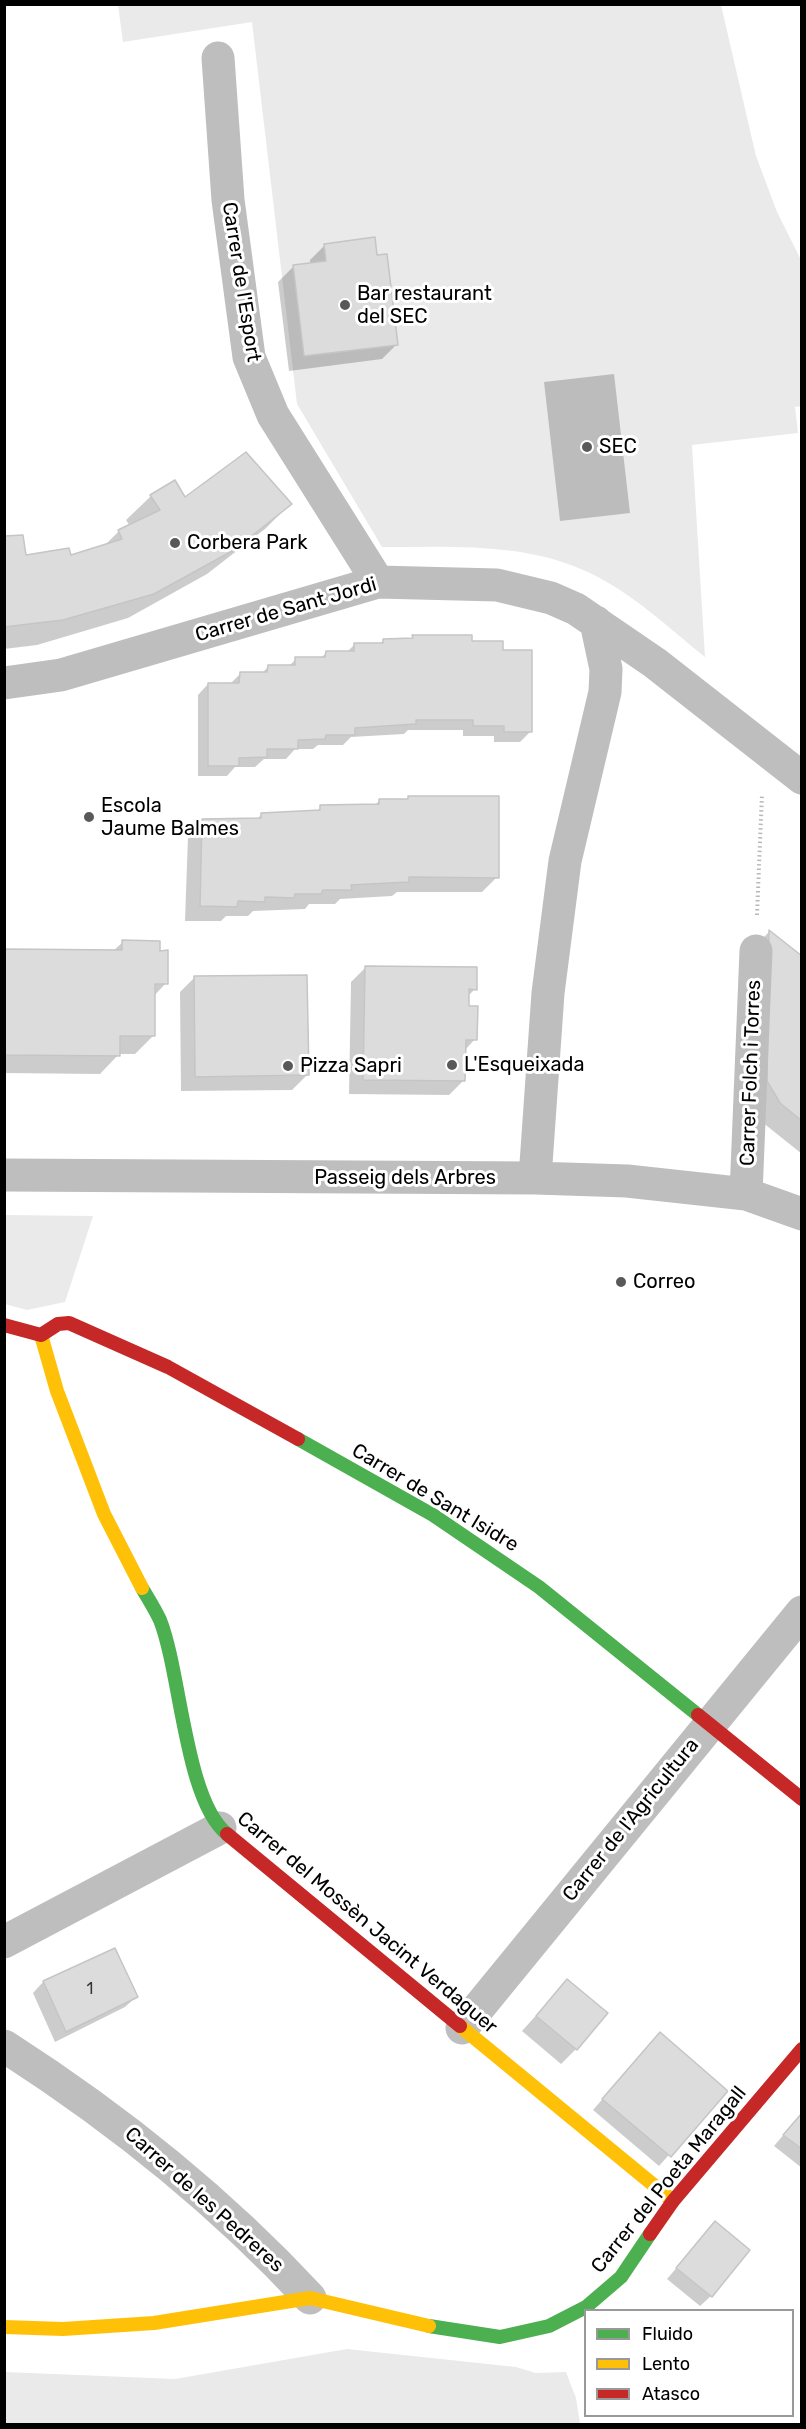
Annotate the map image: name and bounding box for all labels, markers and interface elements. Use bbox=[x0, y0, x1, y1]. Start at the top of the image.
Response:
street label: Carrer de l'Esport bbox=[217, 200, 265, 364]
place label: Bar restaurant del SEC bbox=[357, 282, 492, 329]
marker: Bar restaurant del SEC bbox=[338, 298, 352, 312]
place label: SEC bbox=[599, 435, 637, 459]
marker: SEC bbox=[580, 440, 594, 454]
place label: Corbera Park bbox=[187, 531, 307, 555]
marker: Corbera Park bbox=[168, 536, 182, 550]
street label: Carrer de Sant Jordi bbox=[193, 573, 379, 647]
place label: Escola Jaume Balmes bbox=[101, 794, 239, 841]
marker: Escola Jaume Balmes bbox=[82, 810, 96, 824]
street label: Carrer Folch i Torres bbox=[736, 980, 766, 1166]
place label: L'Esqueixada bbox=[464, 1053, 584, 1077]
place label: Pizza Sapri bbox=[300, 1054, 402, 1078]
marker: L'Esqueixada bbox=[445, 1058, 459, 1072]
marker: Pizza Sapri bbox=[281, 1059, 295, 1073]
street label: Passeig dels Arbres bbox=[314, 1166, 496, 1190]
place label: Correo bbox=[633, 1270, 695, 1294]
marker: Correo bbox=[614, 1275, 628, 1289]
street label: Carrer de Sant Isidre bbox=[347, 1439, 523, 1557]
street label: Carrer de l'Agricultura bbox=[558, 1734, 704, 1906]
street label: Carrer del Mossèn Jacint Verdaguer bbox=[232, 1807, 502, 2039]
house number: 1 bbox=[87, 1979, 93, 1999]
street label: Carrer del Poeta Maragall bbox=[586, 2082, 752, 2278]
street label: Carrer de les Pedreres bbox=[120, 2122, 288, 2278]
legend bbox=[584, 2309, 794, 2417]
text: Fluido bbox=[642, 2323, 693, 2345]
text: Lento bbox=[642, 2353, 690, 2375]
text: Atasco bbox=[642, 2383, 700, 2405]

